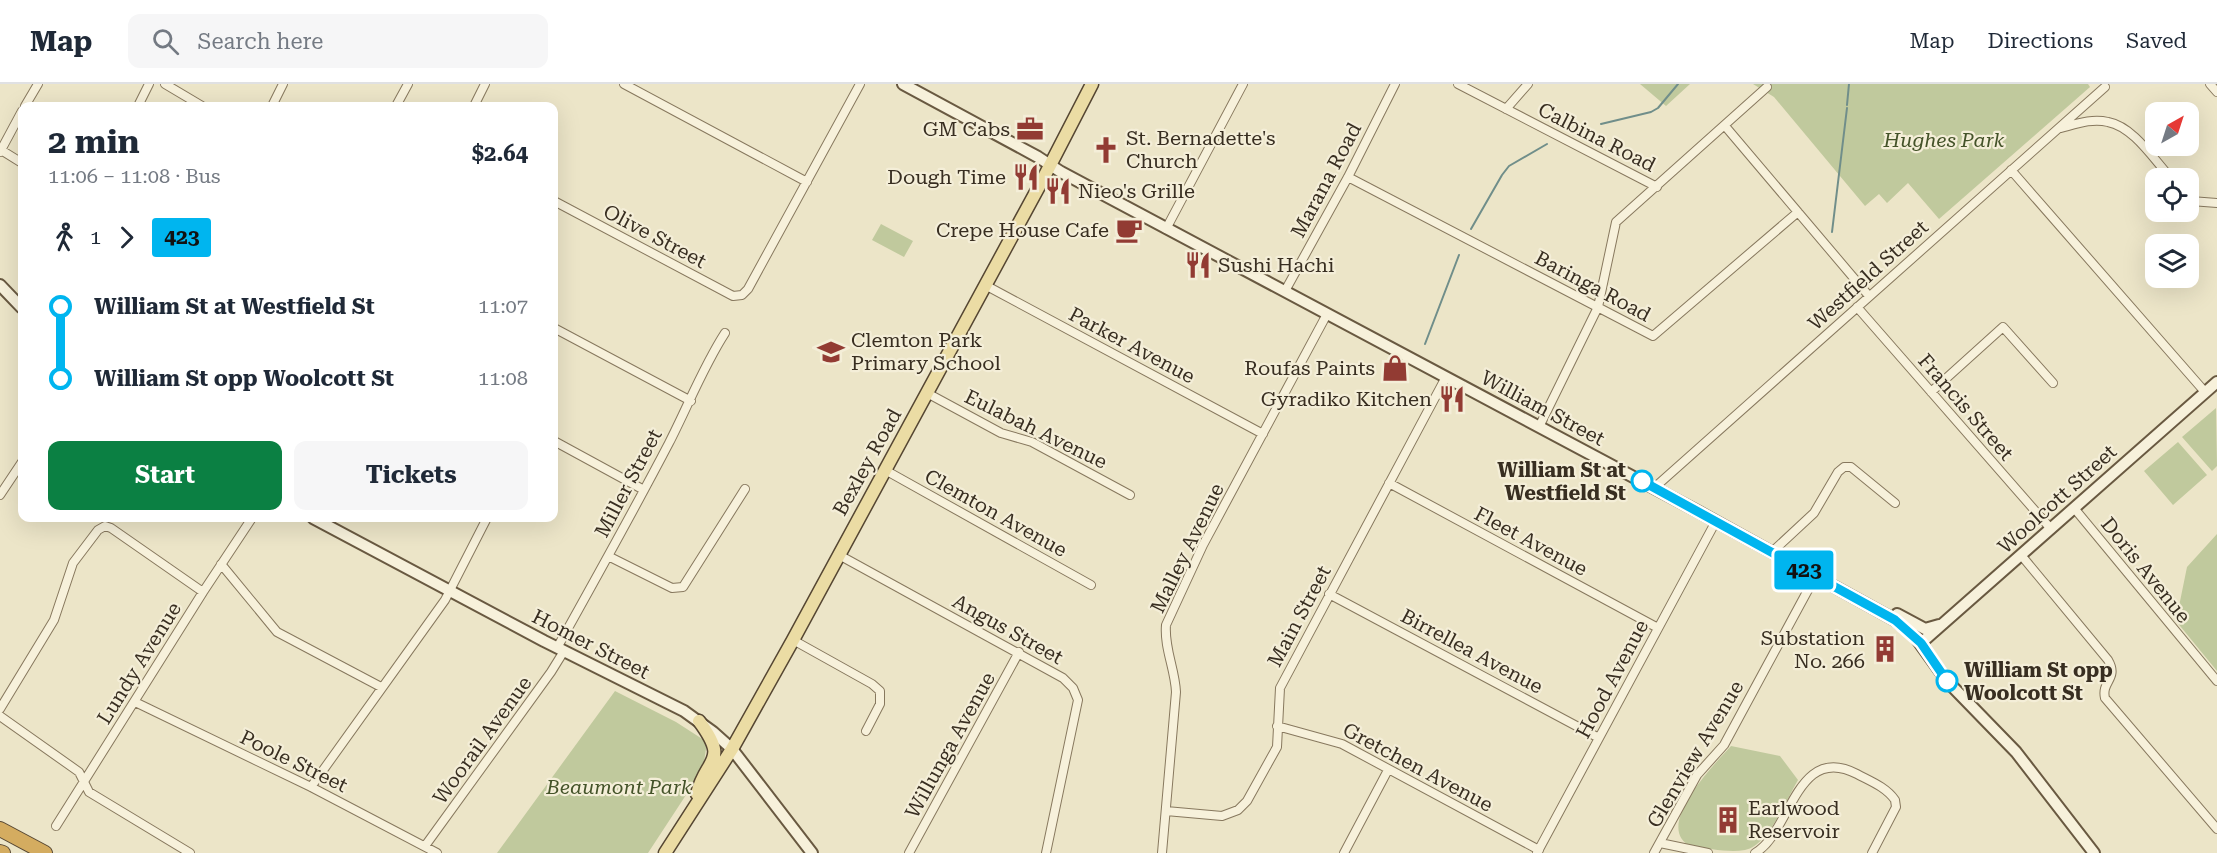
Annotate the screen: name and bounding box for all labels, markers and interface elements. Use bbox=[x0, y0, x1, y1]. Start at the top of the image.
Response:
search box bbox=[128, 14, 548, 68]
text: Map bbox=[30, 25, 92, 58]
icon: search bbox=[149, 25, 182, 58]
text: Search here bbox=[197, 29, 323, 54]
text: Map bbox=[1910, 29, 1954, 53]
text: Directions bbox=[1987, 29, 2093, 53]
text: Saved bbox=[2126, 29, 2187, 53]
street label: Calbina Road bbox=[1534, 97, 1660, 177]
north arrow bbox=[2145, 102, 2199, 156]
map controls bbox=[2145, 102, 2199, 288]
office icon: GM Cabs bbox=[1015, 114, 1045, 144]
place label: GM Cabs bbox=[923, 117, 1010, 141]
street label: Marana Road bbox=[1286, 118, 1366, 241]
text: 2 min bbox=[48, 122, 140, 161]
place label: St. Bernadette's Church bbox=[1126, 126, 1276, 173]
park label: Hughes Park bbox=[1883, 128, 2005, 152]
church icon: St. Bernadette's Church bbox=[1091, 135, 1121, 165]
text: $2.64 bbox=[472, 141, 528, 166]
restaurant icon: Dough Time bbox=[1011, 162, 1041, 192]
text: 11:06 – 11:08 · Bus bbox=[48, 164, 220, 188]
place label: Dough Time bbox=[887, 165, 1006, 189]
button: locate bbox=[2145, 168, 2199, 222]
restaurant icon: Nieo's Grille bbox=[1043, 176, 1073, 206]
place label: Nieo's Grille bbox=[1078, 179, 1195, 203]
street label: Olive Street bbox=[599, 199, 711, 273]
cafe icon: Crepe House Cafe bbox=[1114, 215, 1144, 245]
street label: Westfield Street bbox=[1803, 215, 1933, 335]
place label: Crepe House Cafe bbox=[936, 218, 1109, 242]
icon: walk bbox=[48, 221, 81, 254]
icon: forward bbox=[110, 221, 143, 254]
text: 1 bbox=[90, 225, 101, 249]
text: 423 bbox=[164, 225, 199, 249]
button: layers bbox=[2145, 234, 2199, 288]
street label: Baringa Road bbox=[1531, 245, 1655, 327]
restaurant icon: Sushi Hachi bbox=[1183, 250, 1213, 280]
place label: Sushi Hachi bbox=[1218, 253, 1334, 277]
text: William St at Westfield St bbox=[94, 294, 375, 319]
text: 11:07 bbox=[478, 294, 528, 318]
street label: Parker Avenue bbox=[1065, 302, 1199, 388]
place label: Clemton Park Primary School bbox=[851, 328, 1001, 375]
school or university icon: Clemton Park Primary School bbox=[816, 337, 846, 367]
street label: Francis Street bbox=[1913, 349, 2019, 466]
shop icon: Roufas Paints bbox=[1380, 353, 1410, 383]
place label: Roufas Paints bbox=[1244, 356, 1375, 380]
street label: William Street bbox=[1477, 365, 1610, 451]
text: William St opp Woolcott St bbox=[94, 366, 394, 391]
text: 11:08 bbox=[478, 366, 528, 390]
street label: Eulabah Avenue bbox=[961, 384, 1111, 474]
restaurant icon: Gyradiko Kitchen bbox=[1437, 384, 1467, 414]
place label: Gyradiko Kitchen bbox=[1261, 387, 1432, 411]
street label: Bexley Road bbox=[828, 404, 906, 520]
street label: Miller Street bbox=[589, 424, 667, 541]
street label: Woolcott Street bbox=[1993, 439, 2122, 559]
button: Start bbox=[48, 441, 282, 510]
button: Tickets bbox=[294, 441, 528, 510]
place label: William St at Westfield St bbox=[1497, 458, 1626, 505]
street label: Clemton Avenue bbox=[921, 464, 1071, 562]
marker: William St at Westfield St bbox=[1631, 470, 1653, 492]
street label: Malley Avenue bbox=[1145, 479, 1229, 617]
street label: Fleet Avenue bbox=[1470, 501, 1592, 581]
street label: Doris Avenue bbox=[2096, 512, 2196, 628]
line badge: 423 bbox=[1770, 550, 1838, 590]
text: 423 bbox=[1786, 558, 1822, 582]
street label: Main Street bbox=[1262, 561, 1336, 671]
street label: Angus Street bbox=[949, 589, 1068, 669]
street label: Lundy Avenue bbox=[92, 598, 186, 728]
street label: Birrellea Avenue bbox=[1397, 603, 1547, 699]
street label: Homer Street bbox=[528, 604, 654, 684]
street label: Hood Avenue bbox=[1571, 616, 1653, 742]
place label: Substation No. 266 bbox=[1761, 626, 1865, 673]
building icon: Substation No. 266 bbox=[1870, 634, 1900, 664]
place label: William St opp Woolcott St bbox=[1964, 658, 2113, 705]
street label: Willunga Avenue bbox=[900, 668, 1000, 822]
marker: William St opp Woolcott St bbox=[1936, 670, 1958, 692]
street label: Woorail Avenue bbox=[428, 671, 536, 809]
street label: Glenview Avenue bbox=[1642, 676, 1748, 832]
street label: Gretchen Avenue bbox=[1339, 717, 1497, 817]
street label: Poole Street bbox=[236, 725, 352, 798]
park label: Beaumont Park bbox=[545, 775, 692, 799]
place label: Earlwood Reservoir bbox=[1748, 796, 1840, 843]
building icon: Earlwood Reservoir bbox=[1713, 805, 1743, 835]

